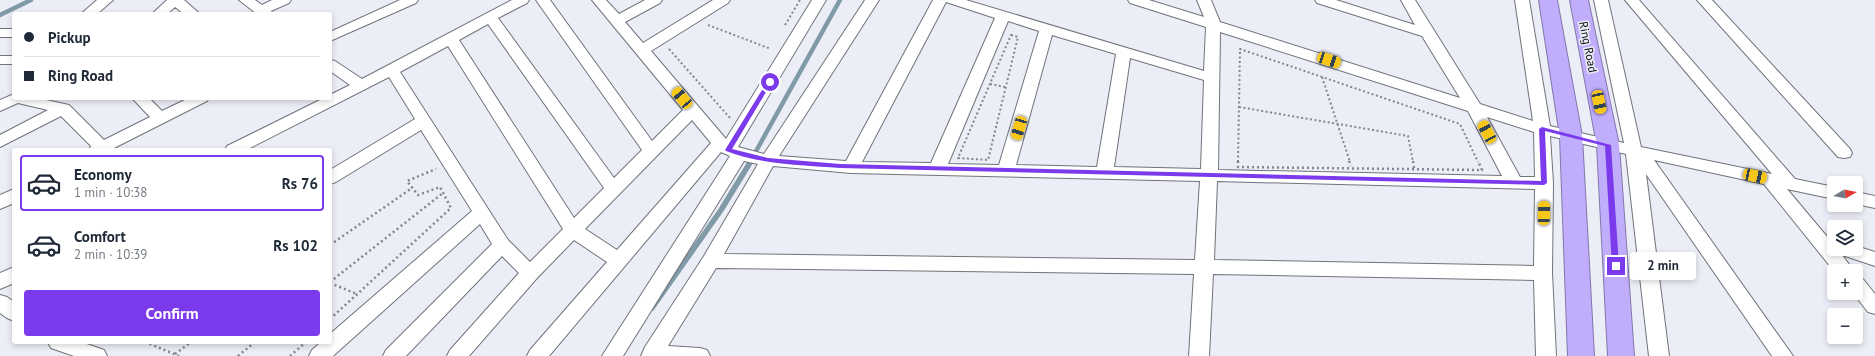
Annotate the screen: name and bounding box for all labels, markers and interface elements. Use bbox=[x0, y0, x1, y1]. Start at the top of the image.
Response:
street label: Ring Road bbox=[1576, 20, 1601, 74]
text: Pickup bbox=[48, 28, 91, 47]
car bbox=[1316, 51, 1342, 69]
text: Ring Road bbox=[48, 66, 113, 85]
route start bbox=[761, 73, 779, 91]
car bbox=[670, 85, 694, 111]
car bbox=[1591, 89, 1607, 115]
car bbox=[1010, 115, 1028, 141]
car bbox=[1476, 119, 1498, 145]
icon: car bbox=[26, 165, 62, 201]
text: Economy bbox=[74, 165, 132, 184]
car bbox=[1742, 168, 1768, 184]
text: Rs 76 bbox=[282, 174, 318, 193]
north arrow bbox=[1827, 176, 1863, 212]
map controls bbox=[1827, 176, 1863, 344]
text: 1 min · 10:38 bbox=[74, 184, 147, 201]
car bbox=[1538, 201, 1550, 225]
button: layers bbox=[1827, 220, 1863, 256]
icon: car bbox=[26, 227, 62, 263]
text: Comfort bbox=[74, 227, 126, 246]
text: Rs 102 bbox=[273, 236, 318, 255]
text: 2 min · 10:39 bbox=[74, 246, 147, 263]
callout: 2 min bbox=[1630, 252, 1696, 280]
route end bbox=[1607, 257, 1625, 275]
text: 2 min bbox=[1647, 257, 1679, 274]
button: + bbox=[1827, 264, 1863, 300]
button: Confirm bbox=[24, 290, 320, 336]
button: − bbox=[1827, 308, 1863, 344]

